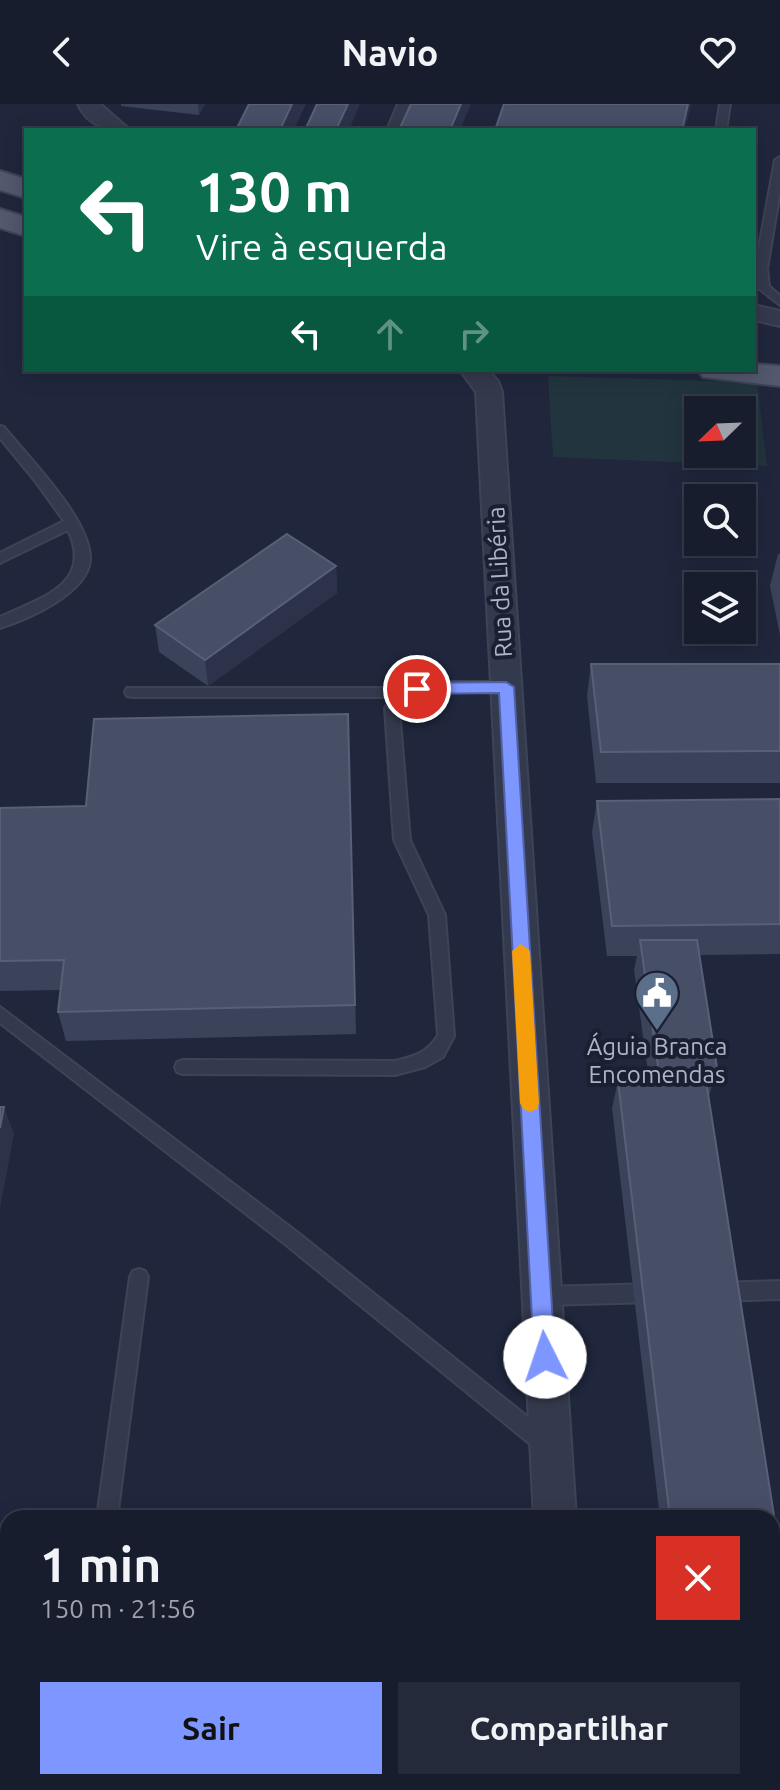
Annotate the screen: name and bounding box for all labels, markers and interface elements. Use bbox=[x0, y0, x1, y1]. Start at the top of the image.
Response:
icon: back bbox=[40, 30, 84, 74]
icon: heart bbox=[696, 30, 740, 74]
text: Navio bbox=[342, 32, 438, 73]
icon: left bbox=[64, 160, 168, 264]
text: 130 m bbox=[196, 160, 352, 223]
text: Vire à esquerda bbox=[196, 226, 447, 267]
icon: left bbox=[284, 312, 328, 356]
icon: ahead bbox=[368, 312, 412, 356]
icon: right bbox=[452, 312, 496, 356]
north arrow bbox=[684, 396, 756, 468]
map controls bbox=[684, 396, 756, 644]
button: search bbox=[684, 484, 756, 556]
street label: Rua da Libéria bbox=[482, 506, 517, 658]
button: layers bbox=[684, 572, 756, 644]
pin bbox=[383, 655, 451, 723]
icon: arrive bbox=[395, 667, 439, 711]
public building icon: Águia Branca Encomendas bbox=[633, 969, 681, 1032]
place label: Águia Branca Encomendas bbox=[587, 1032, 727, 1088]
position arrow bbox=[503, 1315, 587, 1399]
button: close bbox=[656, 1536, 740, 1620]
text: 1 min bbox=[40, 1537, 161, 1591]
text: 150 m · 21:56 bbox=[40, 1594, 196, 1623]
button: Sair bbox=[40, 1682, 382, 1774]
button: Compartilhar bbox=[398, 1682, 740, 1774]

